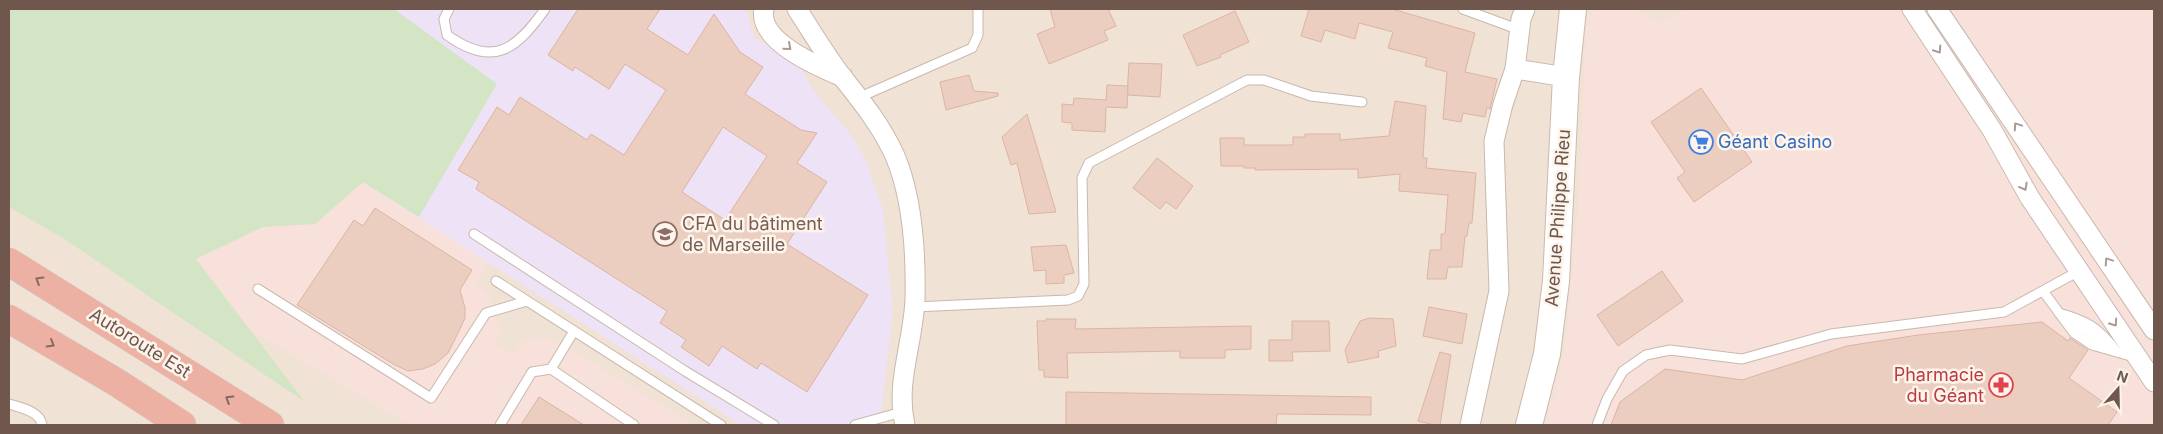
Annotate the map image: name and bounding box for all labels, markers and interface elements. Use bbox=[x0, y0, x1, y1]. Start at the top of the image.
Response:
one-way arrow bbox=[782, 41, 791, 50]
one-way arrow bbox=[1932, 44, 1941, 53]
one-way arrow bbox=[2014, 122, 2023, 131]
street label: Avenue Philippe Rieu bbox=[1541, 128, 1574, 308]
supermarket icon: Géant Casino bbox=[1688, 129, 1714, 155]
place label: Géant Casino bbox=[1718, 131, 1832, 152]
one-way arrow bbox=[2018, 182, 2028, 191]
place label: CFA du bâtiment de Marseille bbox=[682, 213, 823, 255]
school or university icon: CFA du bâtiment de Marseille bbox=[652, 221, 678, 247]
one-way arrow bbox=[2105, 257, 2114, 266]
one-way arrow bbox=[36, 276, 45, 286]
street label: Autoroute Est bbox=[86, 303, 195, 382]
one-way arrow bbox=[2108, 317, 2117, 326]
one-way arrow bbox=[45, 337, 54, 347]
place label: Pharmacie du Géant bbox=[1894, 364, 1984, 406]
north arrow bbox=[2093, 364, 2143, 414]
text: N bbox=[2115, 367, 2131, 386]
pharmacy icon: Pharmacie du Géant bbox=[1988, 372, 2014, 398]
one-way arrow bbox=[225, 395, 234, 405]

